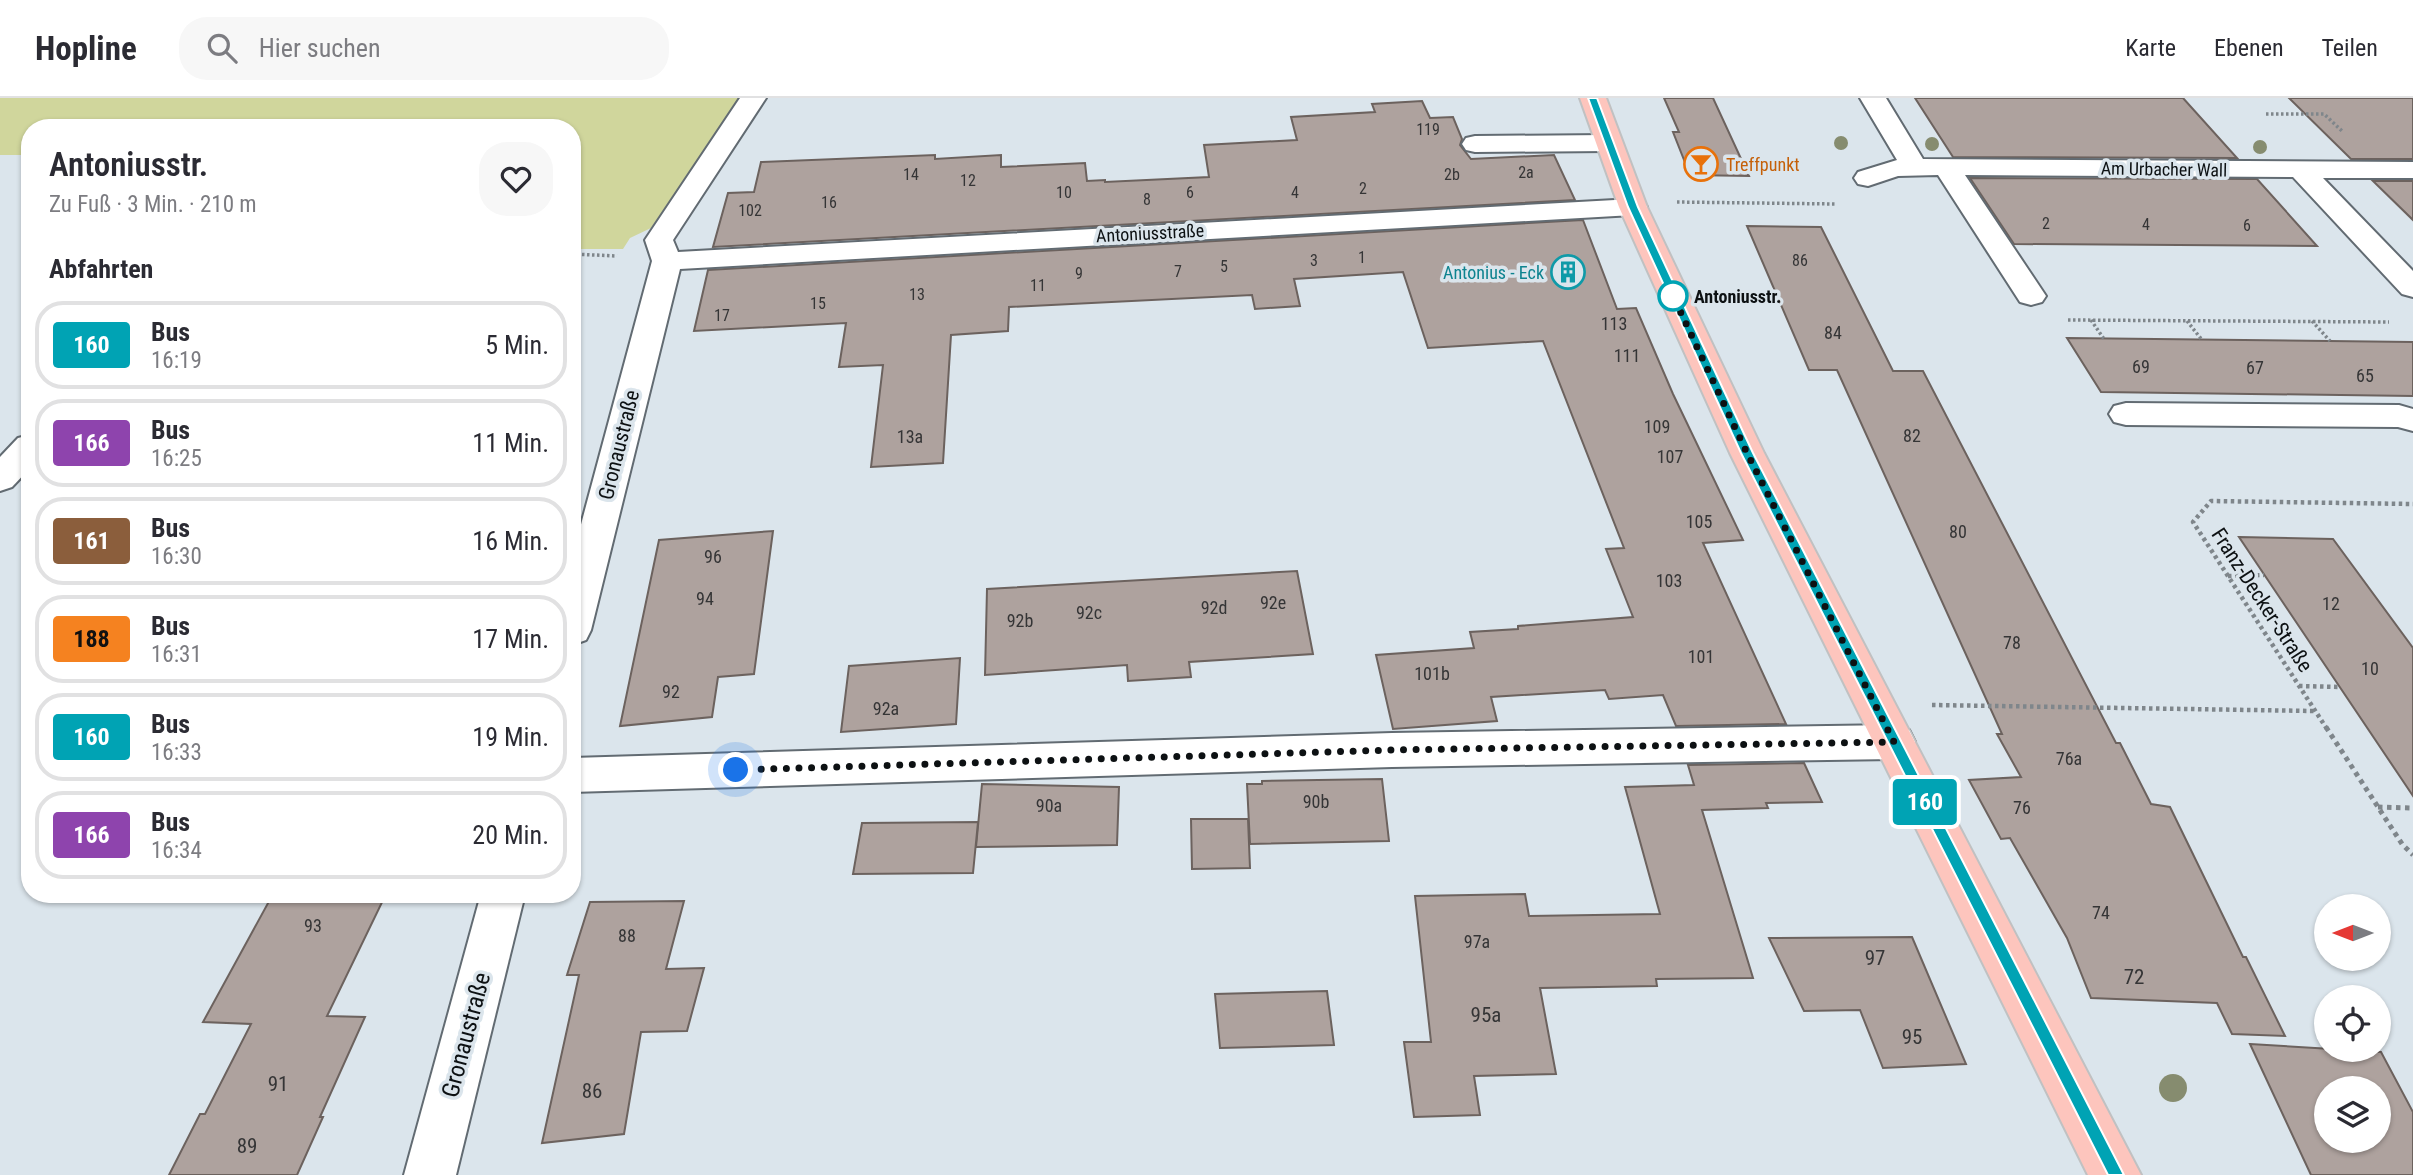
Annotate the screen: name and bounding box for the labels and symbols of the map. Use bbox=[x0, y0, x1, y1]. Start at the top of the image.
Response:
house number: 119 bbox=[1416, 120, 1440, 139]
bar icon: Treffpunkt bbox=[1682, 145, 1720, 183]
place label: Treffpunkt bbox=[1726, 154, 1800, 175]
street label: Am Urbacher Wall bbox=[2101, 157, 2227, 181]
house number: 2a bbox=[1518, 163, 1534, 182]
house number: 14 bbox=[903, 165, 919, 184]
house number: 2b bbox=[1444, 165, 1460, 184]
house number: 12 bbox=[960, 171, 976, 190]
house number: 2 bbox=[1359, 179, 1367, 198]
house number: 10 bbox=[1056, 183, 1072, 202]
house number: 6 bbox=[1186, 183, 1194, 202]
house number: 4 bbox=[1291, 183, 1299, 202]
house number: 8 bbox=[1143, 190, 1151, 209]
house number: 16 bbox=[821, 193, 837, 212]
house number: 102 bbox=[738, 201, 762, 220]
house number: 2 bbox=[2042, 214, 2050, 233]
house number: 4 bbox=[2142, 215, 2150, 234]
house number: 6 bbox=[2243, 216, 2251, 235]
street label: Antoniusstraße bbox=[1095, 220, 1205, 246]
house number: 1 bbox=[1358, 248, 1366, 267]
house number: 3 bbox=[1310, 251, 1318, 270]
house number: 86 bbox=[1792, 251, 1808, 270]
building icon: Antonius - Eck bbox=[1549, 253, 1587, 291]
house number: 5 bbox=[1220, 257, 1228, 276]
house number: 7 bbox=[1174, 262, 1182, 281]
place label: Antonius - Eck bbox=[1443, 262, 1544, 283]
house number: 9 bbox=[1075, 264, 1083, 283]
house number: 11 bbox=[1030, 276, 1046, 295]
marker: Antoniusstr. bbox=[1658, 281, 1688, 311]
house number: 13 bbox=[909, 285, 925, 304]
place label: Antoniusstr. bbox=[1694, 286, 1781, 307]
house number: 15 bbox=[810, 294, 826, 313]
house number: 17 bbox=[714, 306, 730, 325]
house number: 113 bbox=[1601, 313, 1627, 334]
house number: 84 bbox=[1824, 322, 1842, 343]
house number: 111 bbox=[1614, 345, 1640, 366]
house number: 69 bbox=[2132, 356, 2150, 377]
house number: 67 bbox=[2246, 357, 2264, 378]
house number: 65 bbox=[2356, 365, 2374, 386]
street label: Gronaustraße bbox=[594, 388, 644, 502]
house number: 109 bbox=[1644, 416, 1670, 437]
house number: 82 bbox=[1903, 425, 1921, 446]
house number: 13a bbox=[897, 426, 923, 447]
house number: 107 bbox=[1657, 446, 1683, 467]
house number: 105 bbox=[1686, 511, 1712, 532]
house number: 80 bbox=[1949, 521, 1967, 542]
street label: Franz-Decker-Straße bbox=[2207, 524, 2318, 677]
house number: 96 bbox=[704, 546, 722, 567]
house number: 103 bbox=[1656, 570, 1682, 591]
house number: 94 bbox=[696, 588, 714, 609]
house number: 92e bbox=[1260, 592, 1286, 613]
house number: 12 bbox=[2322, 593, 2340, 614]
house number: 92d bbox=[1201, 597, 1227, 618]
house number: 92c bbox=[1076, 602, 1102, 623]
house number: 92b bbox=[1007, 610, 1033, 631]
house number: 78 bbox=[2003, 632, 2021, 653]
house number: 101 bbox=[1688, 646, 1714, 667]
house number: 10 bbox=[2361, 658, 2379, 679]
house number: 101b bbox=[1414, 663, 1450, 684]
house number: 92 bbox=[662, 681, 680, 702]
house number: 92a bbox=[873, 698, 899, 719]
house number: 76a bbox=[2056, 748, 2082, 769]
your location bbox=[718, 752, 753, 787]
line badge: 160 bbox=[1885, 779, 1965, 825]
house number: 90b bbox=[1303, 791, 1329, 812]
house number: 90a bbox=[1036, 795, 1062, 816]
house number: 76 bbox=[2013, 797, 2031, 818]
north arrow bbox=[2314, 894, 2390, 971]
house number: 74 bbox=[2092, 902, 2110, 923]
house number: 93 bbox=[304, 915, 322, 936]
house number: 88 bbox=[618, 925, 636, 946]
house number: 97a bbox=[1464, 931, 1490, 952]
house number: 97 bbox=[1865, 946, 1885, 970]
house number: 72 bbox=[2124, 965, 2144, 989]
street label: Gronaustraße bbox=[436, 969, 496, 1101]
house number: 95a bbox=[1471, 1003, 1501, 1027]
house number: 95 bbox=[1902, 1025, 1922, 1049]
house number: 91 bbox=[268, 1072, 288, 1096]
house number: 86 bbox=[582, 1079, 602, 1103]
house number: 89 bbox=[237, 1134, 257, 1158]

